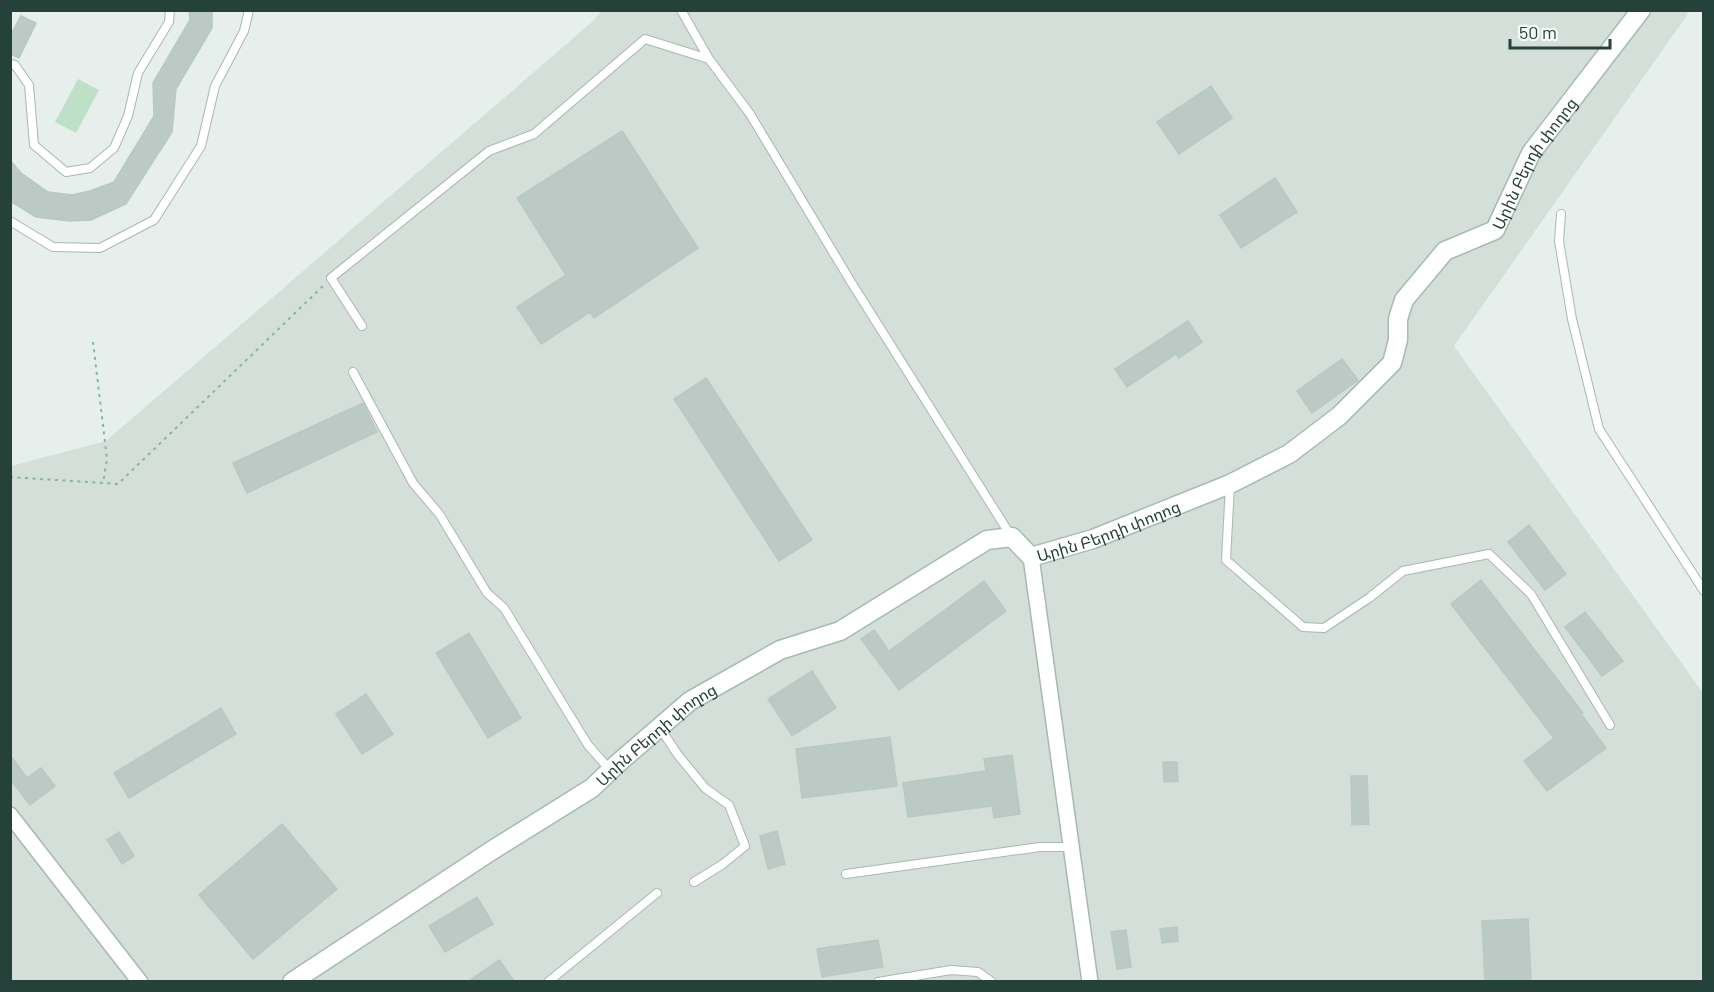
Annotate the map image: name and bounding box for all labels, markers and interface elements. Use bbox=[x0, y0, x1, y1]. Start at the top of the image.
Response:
scale bar bbox=[1510, 12, 1610, 50]
text: 50 m bbox=[1519, 21, 1557, 43]
street label: Արին Բերդի փողոց bbox=[1487, 93, 1581, 232]
street label: Արին Բերդի փողոց bbox=[1034, 496, 1183, 564]
street label: Արին Բերդի փողոց bbox=[591, 679, 720, 789]

